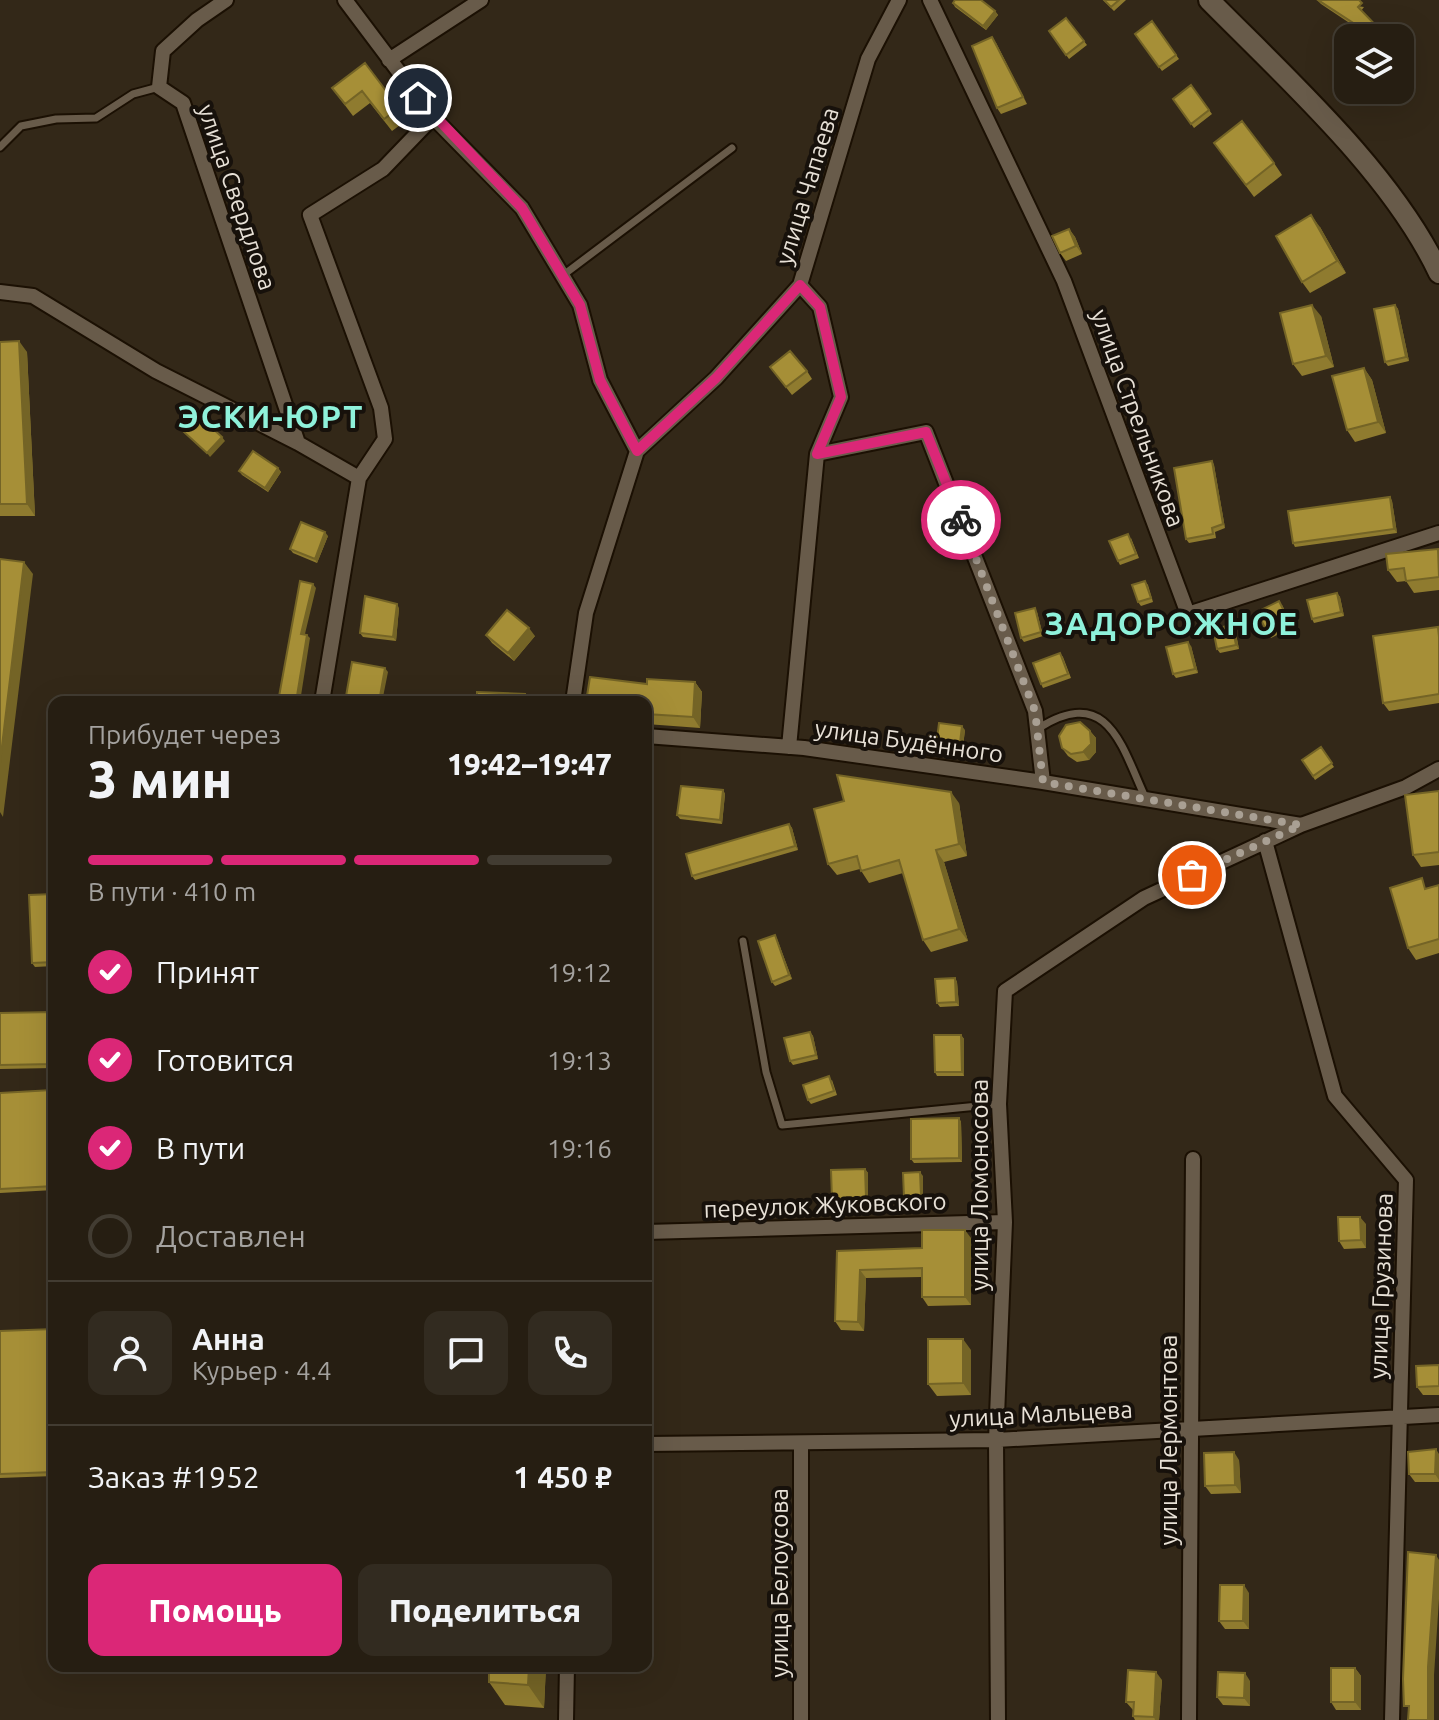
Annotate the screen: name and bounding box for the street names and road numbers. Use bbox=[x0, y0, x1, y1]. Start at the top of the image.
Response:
street label: улица Свердлова bbox=[193, 101, 281, 293]
street label: улица Чапаева bbox=[770, 104, 844, 268]
street label: улица Стрельникова bbox=[1086, 306, 1190, 530]
street label: улица Будённого bbox=[813, 714, 1005, 768]
street label: улица Ломоносова bbox=[966, 1079, 993, 1291]
street label: переулок Жуковского bbox=[703, 1187, 947, 1223]
street label: улица Грузинова bbox=[1364, 1192, 1398, 1380]
street label: улица Лермонтова bbox=[1155, 1335, 1182, 1545]
street label: улица Мальцева bbox=[949, 1396, 1133, 1432]
street label: улица Белоусова bbox=[766, 1488, 793, 1678]

